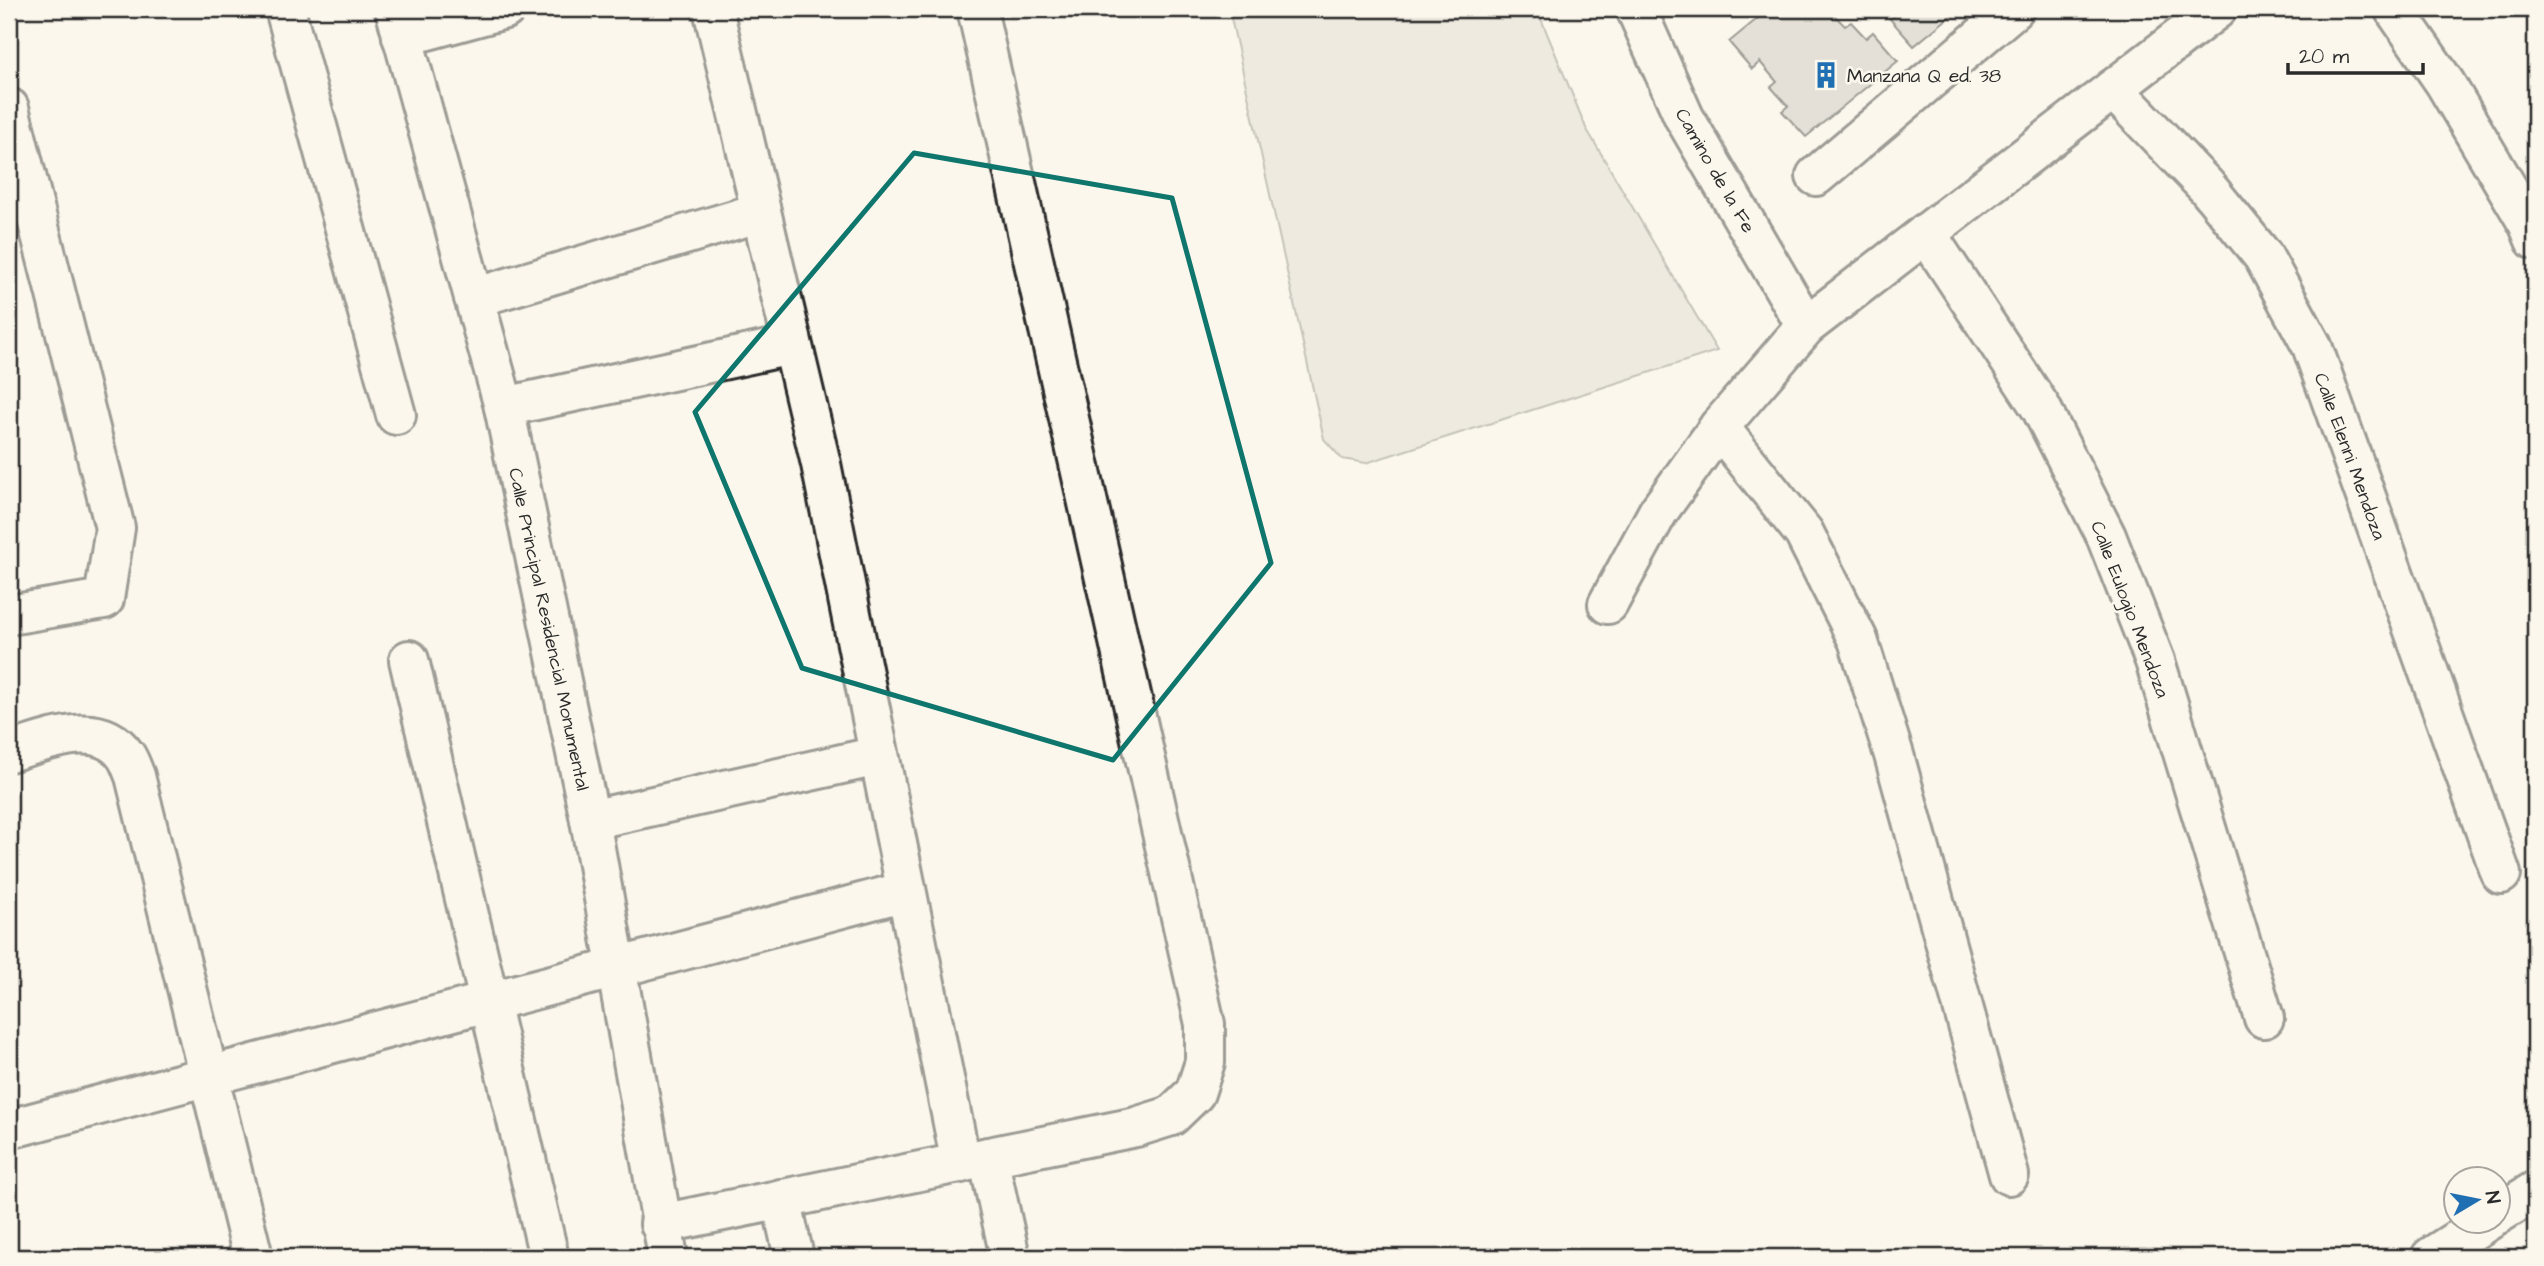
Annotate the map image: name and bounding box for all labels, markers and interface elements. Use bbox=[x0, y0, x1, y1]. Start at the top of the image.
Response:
scale bar bbox=[2288, 32, 2423, 76]
text: 20 m bbox=[2299, 42, 2350, 71]
building icon: Manzana Q ed. 38 bbox=[1811, 60, 1841, 90]
place label: Manzana Q ed. 38 bbox=[1847, 63, 2001, 90]
street label: Camino de la Fe bbox=[1668, 103, 1761, 238]
street label: Calle Elenni Mendoza bbox=[2307, 369, 2392, 544]
street label: Calle Principal Residencial Monumental bbox=[501, 466, 596, 793]
street label: Calle Eulogio Mendoza bbox=[2082, 517, 2176, 703]
north arrow bbox=[2442, 1164, 2512, 1234]
text: N bbox=[2478, 1189, 2507, 1206]

